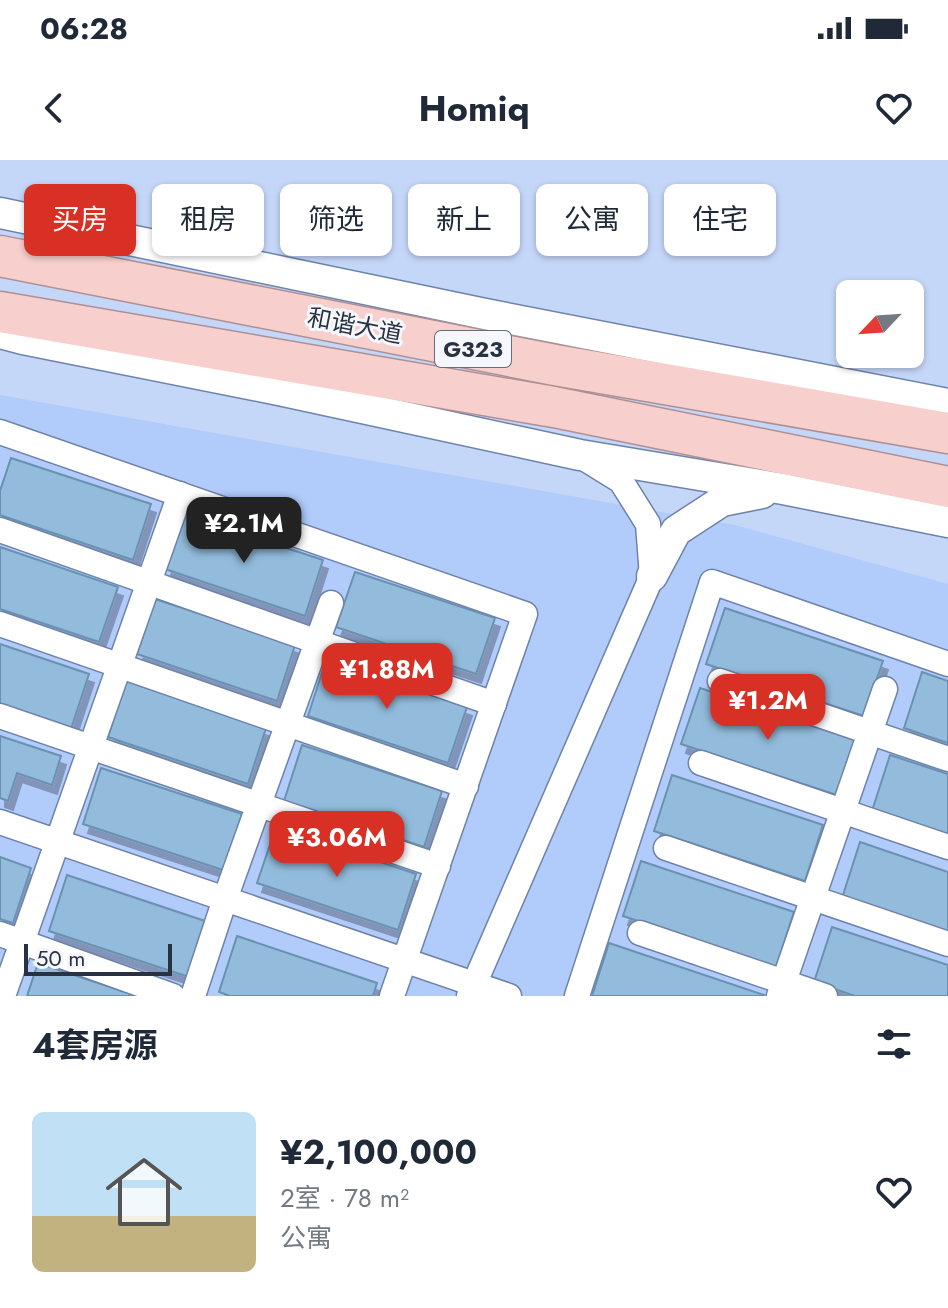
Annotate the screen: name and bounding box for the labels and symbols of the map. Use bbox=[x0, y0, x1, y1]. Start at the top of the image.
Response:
north arrow bbox=[836, 280, 924, 368]
street label: 和谐大道 bbox=[305, 299, 406, 352]
road number: G323 bbox=[435, 331, 511, 367]
pin: ¥2.1M bbox=[188, 497, 300, 565]
pin: ¥1.88M bbox=[322, 643, 452, 711]
pin: ¥1.2M bbox=[712, 674, 824, 742]
pin: ¥3.06M bbox=[272, 811, 402, 879]
scale bar bbox=[24, 940, 172, 976]

